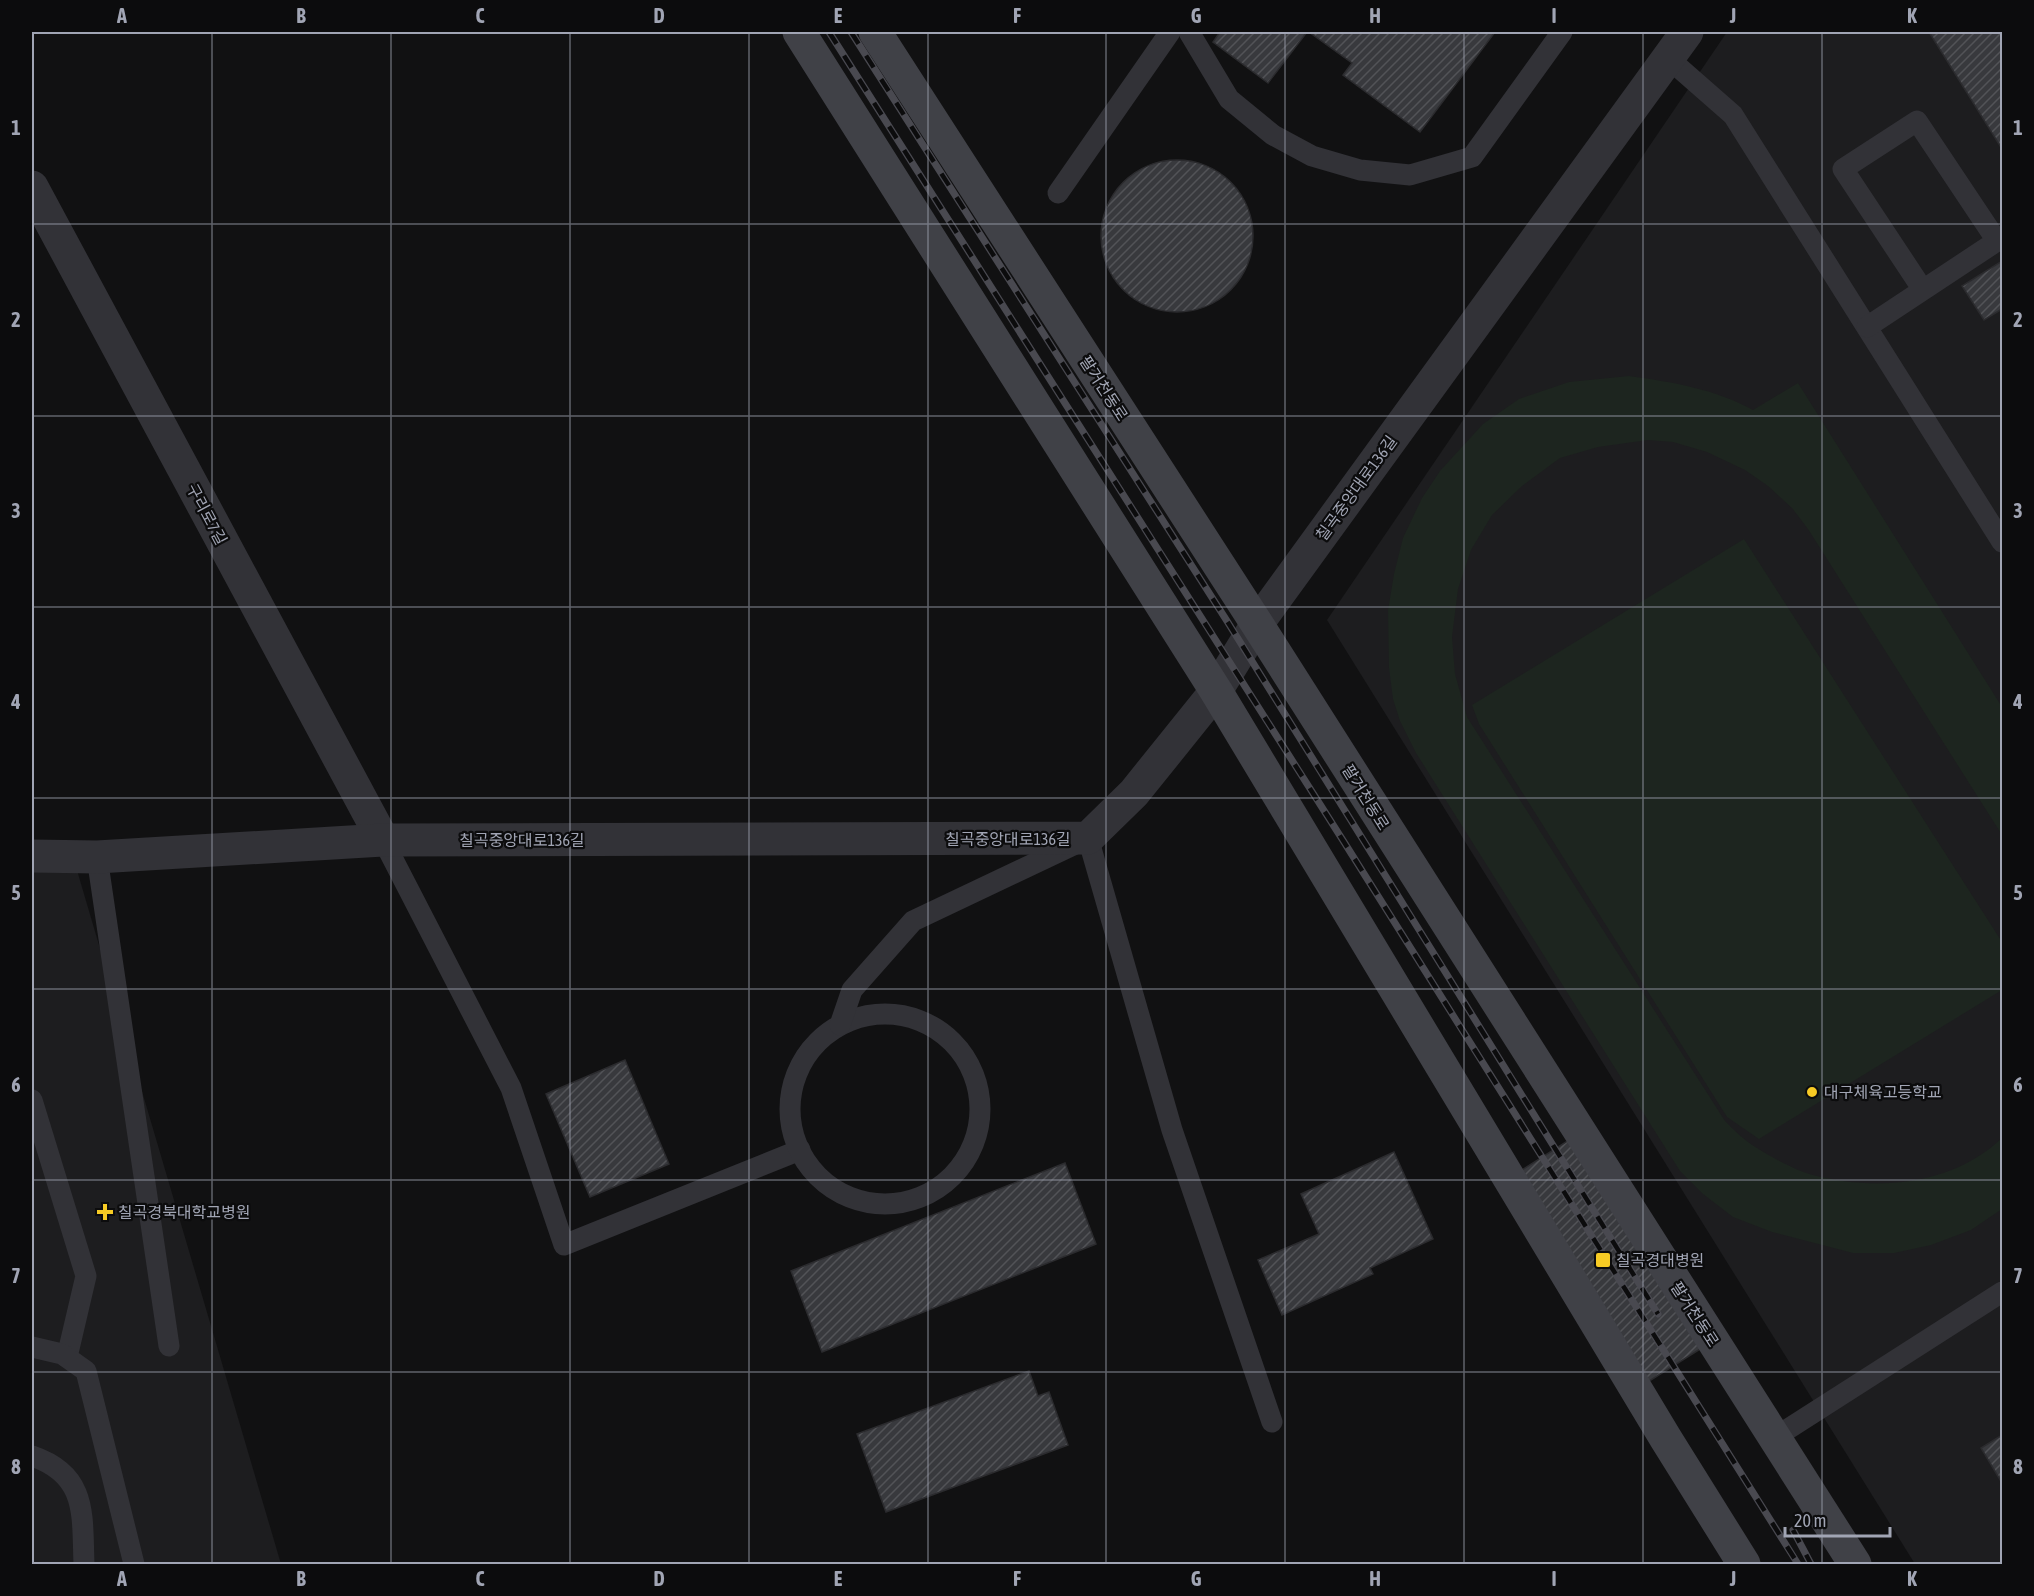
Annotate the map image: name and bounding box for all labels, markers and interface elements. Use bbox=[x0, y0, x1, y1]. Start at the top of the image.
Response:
text: A bbox=[116, 4, 127, 27]
text: B bbox=[296, 4, 306, 27]
text: C bbox=[476, 4, 485, 27]
text: D bbox=[653, 4, 665, 27]
text: E bbox=[834, 4, 843, 27]
text: F bbox=[1013, 4, 1021, 27]
text: G bbox=[1191, 4, 1202, 27]
text: H bbox=[1369, 4, 1381, 27]
text: I bbox=[1551, 4, 1557, 27]
text: J bbox=[1729, 4, 1736, 27]
text: K bbox=[1907, 4, 1917, 27]
text: 1 bbox=[11, 116, 21, 139]
text: 1 bbox=[2013, 116, 2023, 139]
text: 2 bbox=[11, 308, 21, 331]
text: 2 bbox=[2013, 308, 2023, 331]
street label: 팔거천동로 bbox=[1076, 352, 1132, 424]
street label: 칠곡중앙대로136길 bbox=[1312, 432, 1400, 544]
street label: 구리로7길 bbox=[183, 480, 231, 548]
text: 3 bbox=[11, 499, 21, 522]
text: 3 bbox=[2013, 499, 2023, 522]
text: 4 bbox=[10, 690, 21, 713]
text: 4 bbox=[2012, 690, 2023, 713]
street label: 팔거천동로 bbox=[1339, 761, 1393, 833]
street label: 칠곡중앙대로136길 bbox=[945, 830, 1071, 848]
street label: 칠곡중앙대로136길 bbox=[459, 831, 585, 849]
text: 5 bbox=[11, 881, 21, 904]
text: 5 bbox=[2013, 881, 2023, 904]
text: 6 bbox=[11, 1073, 21, 1096]
text: 6 bbox=[2013, 1073, 2023, 1096]
place label: 대구체육고등학교 bbox=[1824, 1083, 1942, 1101]
marker: 대구체육고등학교 bbox=[1805, 1085, 1819, 1099]
marker: 칠곡경북대학교병원 bbox=[96, 1203, 114, 1221]
place label: 칠곡경북대학교병원 bbox=[118, 1203, 250, 1221]
marker: 칠곡경대병원 bbox=[1594, 1251, 1612, 1269]
place label: 칠곡경대병원 bbox=[1616, 1251, 1704, 1269]
text: 7 bbox=[11, 1264, 21, 1287]
text: 7 bbox=[2013, 1264, 2023, 1287]
street label: 팔거천동로 bbox=[1667, 1278, 1723, 1350]
text: 8 bbox=[11, 1455, 21, 1478]
text: 8 bbox=[2013, 1455, 2023, 1478]
scale bar bbox=[1785, 1500, 1890, 1538]
text: 20 m bbox=[1794, 1510, 1826, 1531]
text: A bbox=[116, 1567, 127, 1590]
text: B bbox=[296, 1567, 306, 1590]
text: C bbox=[476, 1567, 485, 1590]
text: D bbox=[653, 1567, 665, 1590]
text: E bbox=[834, 1567, 843, 1590]
text: F bbox=[1013, 1567, 1021, 1590]
text: G bbox=[1191, 1567, 1202, 1590]
text: H bbox=[1369, 1567, 1381, 1590]
text: I bbox=[1551, 1567, 1557, 1590]
text: J bbox=[1729, 1567, 1736, 1590]
text: K bbox=[1907, 1567, 1917, 1590]

